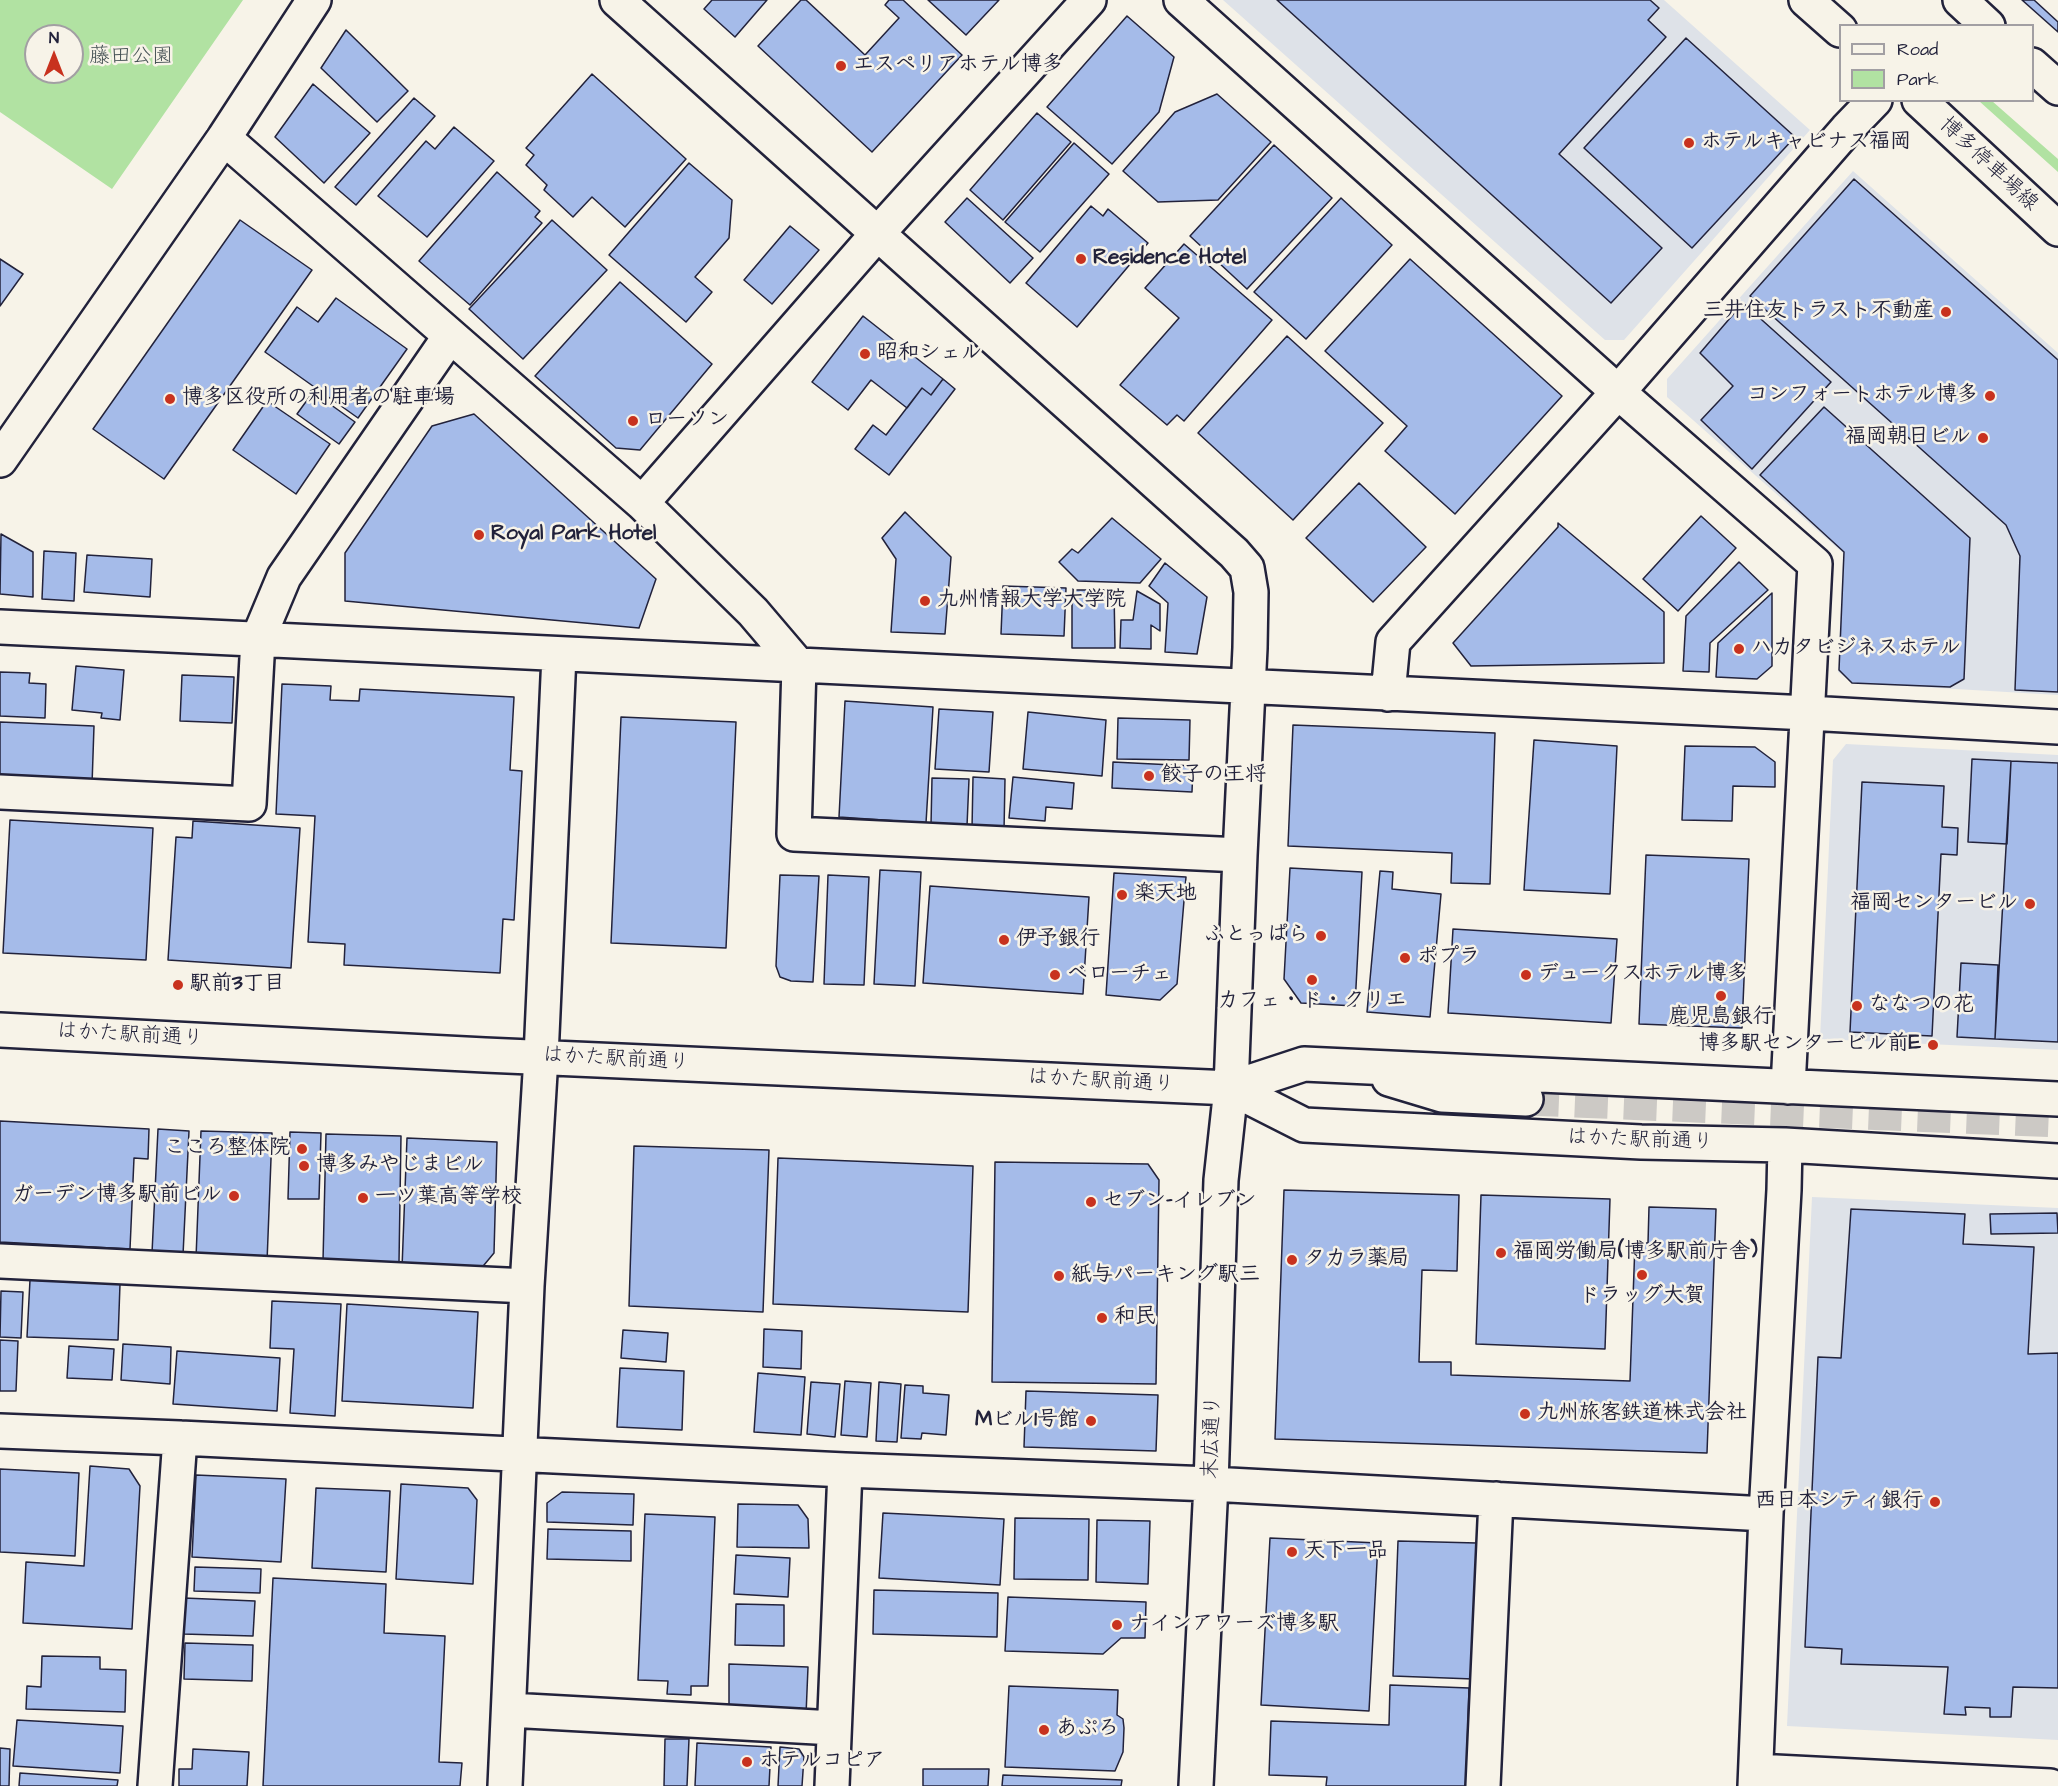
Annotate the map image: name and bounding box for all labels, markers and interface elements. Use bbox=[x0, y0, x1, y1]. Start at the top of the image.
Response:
north arrow bbox=[24, 24, 84, 84]
legend bbox=[1839, 24, 2034, 102]
text: N bbox=[49, 27, 59, 49]
text: Road bbox=[1897, 37, 1938, 62]
park label: 藤田公園 bbox=[89, 45, 173, 71]
place label: エスペリアホテル博多 bbox=[853, 53, 1063, 79]
marker: エスペリアホテル博多 bbox=[834, 59, 848, 73]
text: Park bbox=[1897, 67, 1939, 92]
street label: 博多停車場線 bbox=[1933, 113, 2043, 217]
place label: ホテルキャビナス福岡 bbox=[1701, 130, 1911, 156]
marker: ホテルキャビナス福岡 bbox=[1682, 136, 1696, 150]
place label: Residence Hotel bbox=[1093, 246, 1246, 272]
marker: Residence Hotel bbox=[1074, 252, 1088, 266]
place label: 三井住友トラスト不動産 bbox=[1703, 299, 1934, 325]
marker: 三井住友トラスト不動産 bbox=[1939, 305, 1953, 319]
place label: 昭和シェル bbox=[877, 341, 982, 367]
marker: 昭和シェル bbox=[858, 347, 872, 361]
place label: コンフォートホテル博多 bbox=[1747, 383, 1978, 409]
place label: 博多区役所の利用者の駐車場 bbox=[182, 386, 455, 412]
marker: コンフォートホテル博多 bbox=[1983, 389, 1997, 403]
marker: 博多区役所の利用者の駐車場 bbox=[163, 392, 177, 406]
place label: ローソン bbox=[645, 408, 729, 434]
marker: ローソン bbox=[626, 414, 640, 428]
place label: 福岡朝日ビル bbox=[1845, 425, 1971, 451]
marker: 福岡朝日ビル bbox=[1976, 431, 1990, 445]
place label: Royal Park Hotel bbox=[491, 522, 656, 548]
marker: Royal Park Hotel bbox=[472, 528, 486, 542]
place label: 九州情報大学大学院 bbox=[937, 588, 1126, 614]
marker: 九州情報大学大学院 bbox=[918, 594, 932, 608]
place label: ハカタビジネスホテル bbox=[1751, 636, 1961, 662]
marker: ハカタビジネスホテル bbox=[1732, 642, 1746, 656]
place label: 餃子の王将 bbox=[1161, 763, 1266, 789]
marker: 餃子の王将 bbox=[1142, 769, 1156, 783]
place label: 楽天地 bbox=[1134, 882, 1197, 908]
marker: 楽天地 bbox=[1115, 888, 1129, 902]
place label: 福岡センタービル bbox=[1850, 891, 2018, 917]
marker: 福岡センタービル bbox=[2023, 897, 2037, 911]
place label: ふとっぱら bbox=[1204, 923, 1309, 949]
place label: 伊予銀行 bbox=[1016, 927, 1100, 953]
marker: ふとっぱら bbox=[1314, 929, 1328, 943]
marker: 伊予銀行 bbox=[997, 933, 1011, 947]
place label: ポプラ bbox=[1417, 945, 1480, 971]
marker: ポプラ bbox=[1398, 951, 1412, 965]
place label: ベローチェ bbox=[1067, 962, 1172, 988]
place label: デュークスホテル博多 bbox=[1538, 962, 1748, 988]
marker: ベローチェ bbox=[1048, 968, 1062, 982]
marker: デュークスホテル博多 bbox=[1519, 968, 1533, 982]
place label: 駅前3丁目 bbox=[190, 972, 285, 998]
marker: カフェ・ド・クリエ bbox=[1305, 973, 1319, 987]
marker: 駅前3丁目 bbox=[171, 978, 185, 992]
place label: カフェ・ド・クリエ bbox=[1218, 989, 1406, 1015]
marker: 鹿児島銀行 bbox=[1714, 989, 1728, 1003]
place label: ななつの花 bbox=[1869, 993, 1974, 1019]
marker: ななつの花 bbox=[1850, 999, 1864, 1013]
place label: 鹿児島銀行 bbox=[1669, 1005, 1773, 1031]
street label: はかた駅前通り bbox=[56, 1020, 204, 1052]
place label: 博多駅センタービル前E bbox=[1699, 1032, 1921, 1058]
marker: 博多駅センタービル前E bbox=[1926, 1038, 1940, 1052]
street label: はかた駅前通り bbox=[542, 1044, 690, 1076]
street label: はかた駅前通り bbox=[1027, 1066, 1175, 1098]
street label: はかた駅前通り bbox=[1566, 1126, 1714, 1156]
place label: こころ整体院 bbox=[164, 1136, 290, 1162]
marker: こころ整体院 bbox=[295, 1142, 309, 1156]
place label: 博多みやじまビル bbox=[316, 1153, 484, 1179]
marker: 博多みやじまビル bbox=[297, 1159, 311, 1173]
place label: ガーデン博多駅前ビル bbox=[12, 1183, 222, 1209]
place label: 一ツ葉高等学校 bbox=[375, 1185, 522, 1211]
marker: ガーデン博多駅前ビル bbox=[227, 1189, 241, 1203]
place label: セブン-イレブン bbox=[1103, 1189, 1257, 1215]
marker: 一ツ葉高等学校 bbox=[356, 1191, 370, 1205]
marker: セブン-イレブン bbox=[1084, 1195, 1098, 1209]
place label: 福岡労働局(博多駅前庁舎) bbox=[1513, 1240, 1758, 1266]
marker: 福岡労働局(博多駅前庁舎) bbox=[1494, 1246, 1508, 1260]
place label: タカラ薬局 bbox=[1304, 1247, 1409, 1273]
marker: タカラ薬局 bbox=[1285, 1253, 1299, 1267]
place label: 紙与パーキング駅三 bbox=[1071, 1263, 1260, 1289]
marker: ドラッグ大賀 bbox=[1635, 1268, 1649, 1282]
marker: 紙与パーキング駅三 bbox=[1052, 1269, 1066, 1283]
place label: ドラッグ大賀 bbox=[1579, 1284, 1705, 1310]
place label: 和民 bbox=[1114, 1305, 1156, 1331]
marker: 和民 bbox=[1095, 1311, 1109, 1325]
street label: 末広通り bbox=[1199, 1395, 1227, 1479]
place label: 九州旅客鉄道株式会社 bbox=[1537, 1401, 1747, 1427]
marker: 九州旅客鉄道株式会社 bbox=[1518, 1407, 1532, 1421]
place label: Mビル1号館 bbox=[975, 1408, 1079, 1434]
marker: Mビル1号館 bbox=[1084, 1414, 1098, 1428]
place label: 西日本シティ銀行 bbox=[1755, 1489, 1923, 1515]
marker: 西日本シティ銀行 bbox=[1928, 1495, 1942, 1509]
place label: 天下一品 bbox=[1304, 1539, 1388, 1565]
marker: 天下一品 bbox=[1285, 1545, 1299, 1559]
place label: ナインアワーズ博多駅 bbox=[1129, 1612, 1339, 1638]
marker: ナインアワーズ博多駅 bbox=[1110, 1618, 1124, 1632]
place label: あぷろ bbox=[1056, 1717, 1119, 1743]
marker: あぷろ bbox=[1037, 1723, 1051, 1737]
place label: ホテルコピア bbox=[759, 1749, 885, 1775]
marker: ホテルコピア bbox=[740, 1755, 754, 1769]

